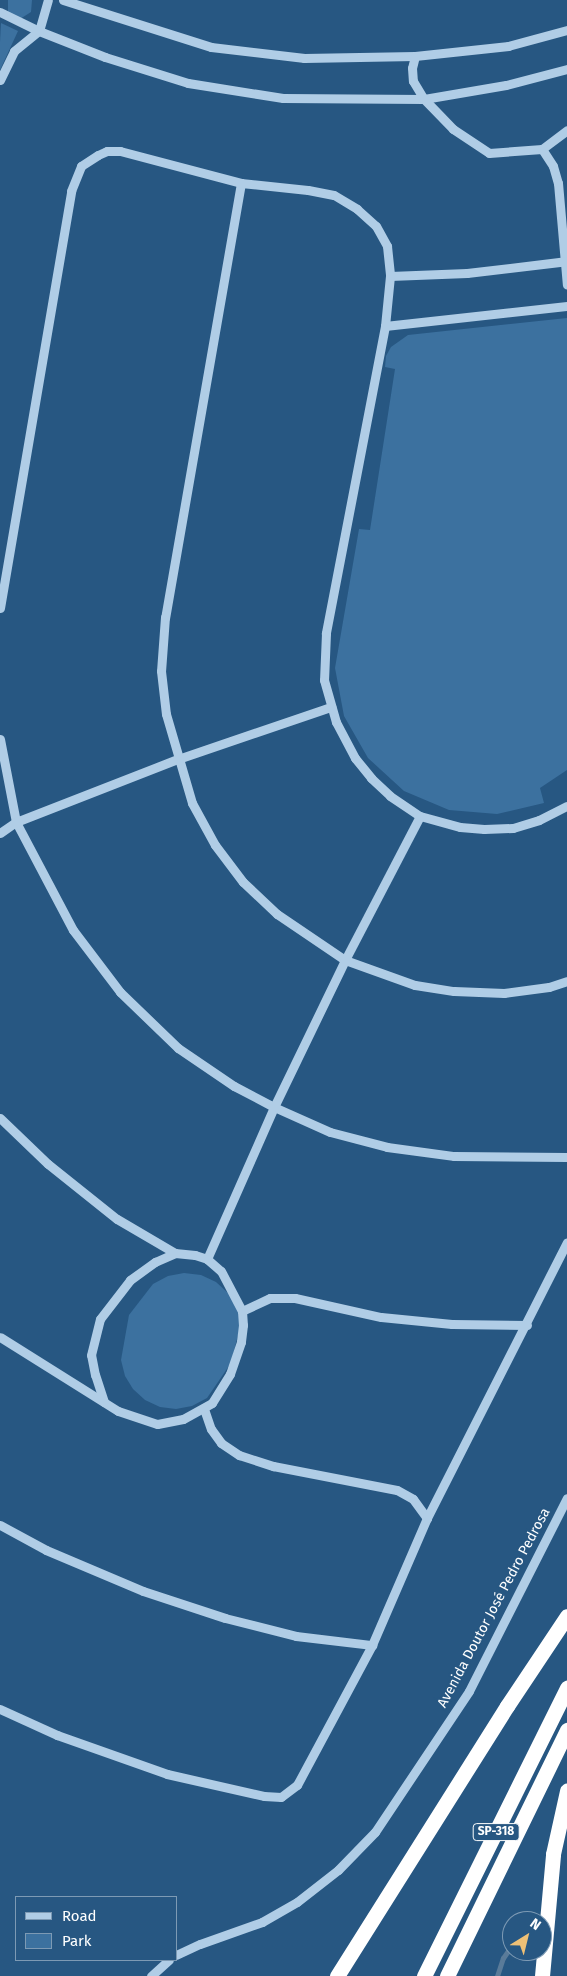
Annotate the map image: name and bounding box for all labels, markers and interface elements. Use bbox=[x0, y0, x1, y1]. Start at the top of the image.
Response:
street label: Avenida Doutor José Pedro Pedrosa bbox=[434, 1505, 554, 1711]
road number: SP-318 bbox=[472, 1822, 520, 1841]
legend bbox=[15, 1896, 178, 1961]
text: Road bbox=[62, 1907, 97, 1925]
north arrow bbox=[502, 1911, 552, 1961]
text: N bbox=[527, 1915, 544, 1934]
text: Park bbox=[62, 1932, 92, 1950]

